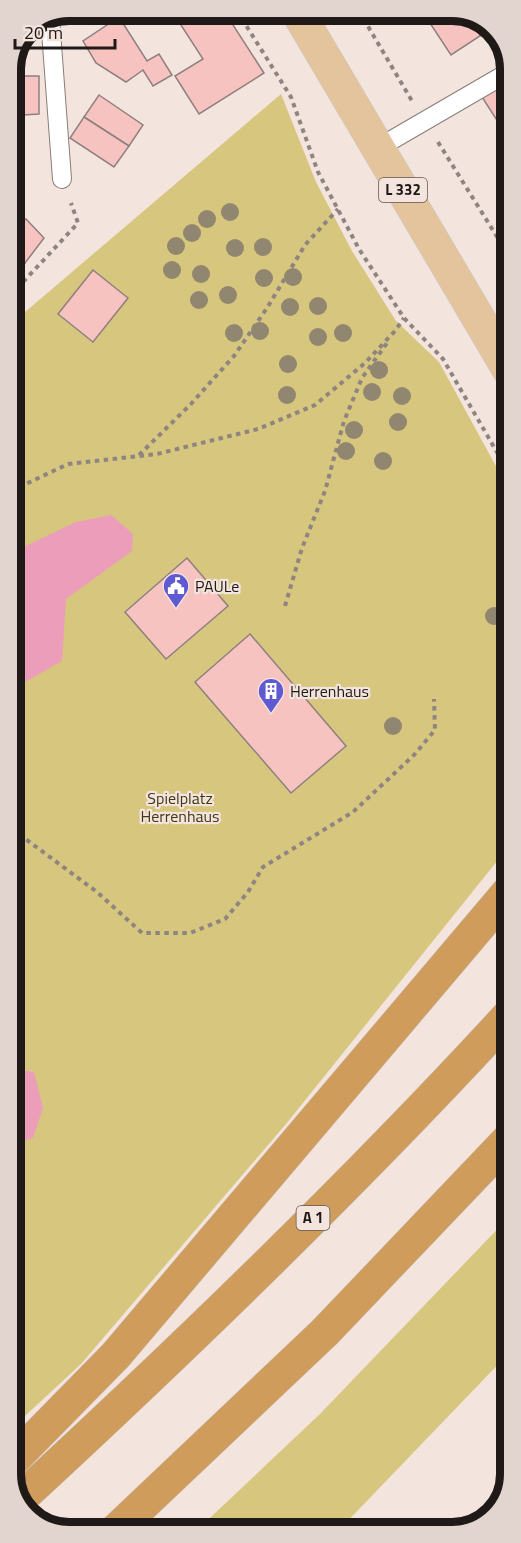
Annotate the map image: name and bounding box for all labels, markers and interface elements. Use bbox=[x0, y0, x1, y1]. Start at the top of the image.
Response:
scale bar bbox=[15, 12, 116, 50]
text: 20 m bbox=[24, 19, 63, 46]
road number: L 332 bbox=[379, 178, 427, 202]
public building icon: PAULe bbox=[161, 571, 191, 609]
place label: PAULe bbox=[195, 574, 239, 598]
building icon: Herrenhaus bbox=[256, 676, 286, 714]
place label: Herrenhaus bbox=[290, 679, 369, 703]
park label: Spielplatz Herrenhaus bbox=[141, 786, 219, 828]
road number: A 1 bbox=[296, 1206, 330, 1230]

